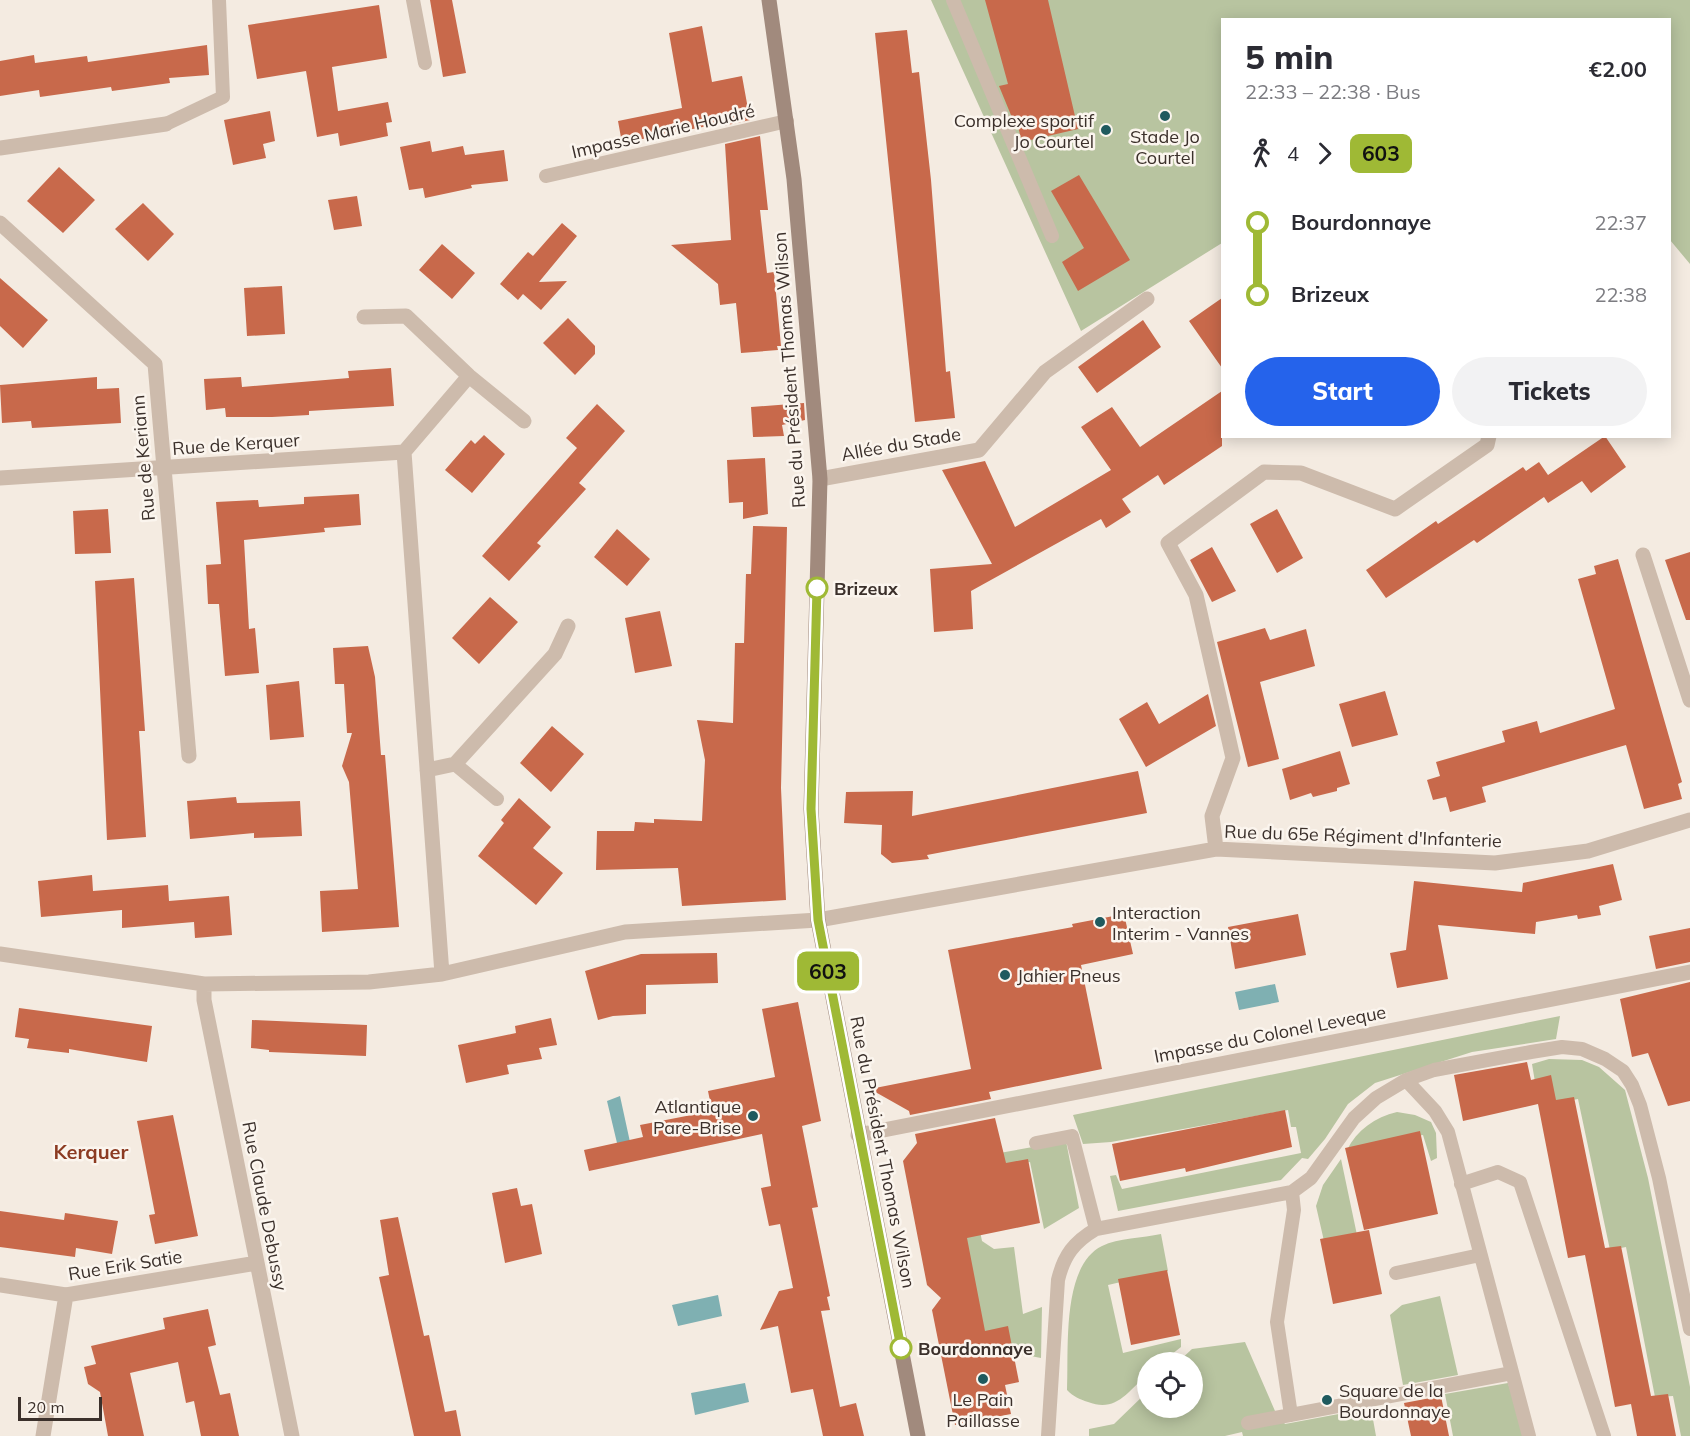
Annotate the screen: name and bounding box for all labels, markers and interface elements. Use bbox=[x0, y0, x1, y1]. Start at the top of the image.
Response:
text: 5 min bbox=[1245, 36, 1333, 77]
text: €2.00 bbox=[1589, 55, 1647, 83]
text: 22:33 – 22:38 · Bus bbox=[1245, 79, 1421, 104]
street label: Impasse Marie Houdré bbox=[569, 99, 757, 163]
place label: Complexe sportif Jo Courtel bbox=[954, 109, 1095, 153]
marker: Stade Jo Courtel bbox=[1158, 109, 1172, 123]
marker: Complexe sportif Jo Courtel bbox=[1099, 123, 1113, 137]
place label: Stade Jo Courtel bbox=[1130, 125, 1200, 169]
icon: walk bbox=[1245, 137, 1278, 170]
icon: forward bbox=[1308, 137, 1341, 170]
text: 603 bbox=[1362, 140, 1400, 166]
text: 4 bbox=[1287, 141, 1299, 166]
text: Bourdonnaye bbox=[1291, 208, 1431, 236]
text: 22:37 bbox=[1594, 210, 1647, 235]
street label: Rue du Président Thomas Wilson bbox=[768, 231, 810, 509]
text: Brizeux bbox=[1291, 280, 1369, 308]
text: 22:38 bbox=[1594, 282, 1647, 307]
button: Start bbox=[1245, 357, 1440, 426]
button: Tickets bbox=[1452, 357, 1647, 426]
street label: Rue de Keriann bbox=[126, 394, 160, 522]
street label: Allée du Stade bbox=[839, 422, 963, 466]
street label: Rue de Kerquer bbox=[172, 428, 301, 460]
marker: Brizeux bbox=[806, 577, 828, 599]
place label: Brizeux bbox=[834, 577, 899, 600]
street label: Rue du 65e Régiment d'Infanterie bbox=[1224, 820, 1502, 852]
place label: Interaction Interim - Vannes bbox=[1112, 901, 1249, 945]
marker: Interaction Interim - Vannes bbox=[1093, 915, 1107, 929]
line badge: 603 bbox=[794, 952, 862, 990]
text: 603 bbox=[809, 958, 847, 984]
place label: Jahier Pneus bbox=[1017, 964, 1121, 987]
marker: Jahier Pneus bbox=[998, 968, 1012, 982]
street label: Impasse du Colonel Leveque bbox=[1152, 1000, 1388, 1068]
street label: Rue du Président Thomas Wilson bbox=[845, 1014, 921, 1290]
place label: Atlantique Pare-Brise bbox=[653, 1095, 741, 1139]
marker: Atlantique Pare-Brise bbox=[746, 1109, 760, 1123]
street label: Rue Claude Debussy bbox=[237, 1119, 293, 1293]
district label: Kerquer bbox=[54, 1139, 129, 1164]
street label: Rue Erik Satie bbox=[66, 1245, 184, 1285]
marker: Bourdonnaye bbox=[890, 1337, 912, 1359]
place label: Bourdonnaye bbox=[918, 1337, 1033, 1360]
map controls bbox=[1137, 1352, 1203, 1418]
button: locate bbox=[1137, 1352, 1203, 1418]
marker: Le Pain Paillasse bbox=[976, 1372, 990, 1386]
place label: Square de la Bourdonnaye bbox=[1339, 1379, 1450, 1423]
place label: Le Pain Paillasse bbox=[946, 1388, 1020, 1432]
marker: Square de la Bourdonnaye bbox=[1320, 1393, 1334, 1407]
scale bar bbox=[18, 1394, 102, 1422]
text: 20 m bbox=[27, 1397, 64, 1417]

